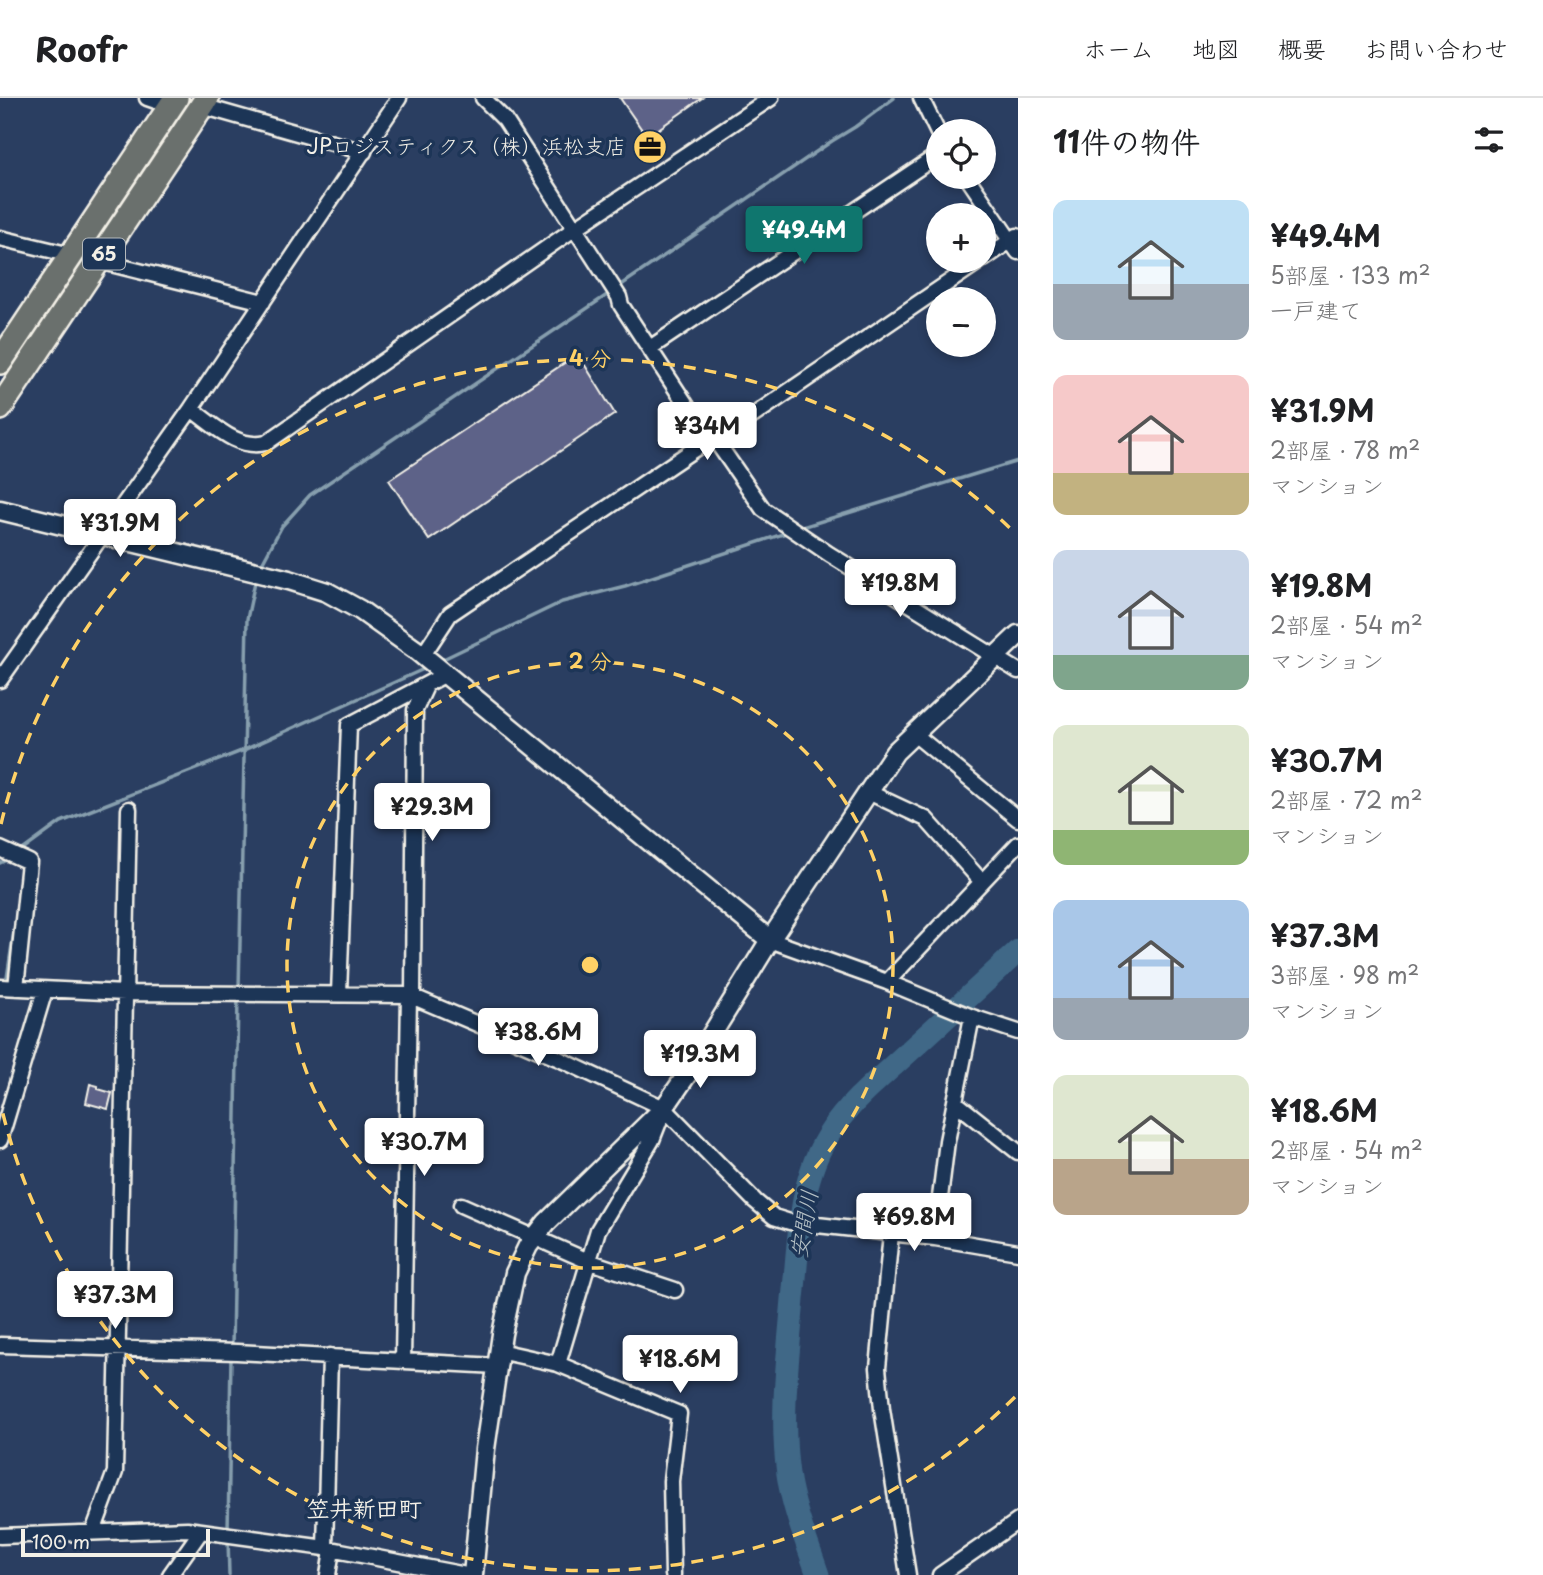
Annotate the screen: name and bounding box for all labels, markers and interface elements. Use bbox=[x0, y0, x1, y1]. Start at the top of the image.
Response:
text: Roofr bbox=[35, 23, 128, 73]
text: ホーム bbox=[1083, 30, 1154, 66]
text: 地図 bbox=[1192, 30, 1240, 66]
text: 概要 bbox=[1278, 30, 1326, 66]
text: お問い合わせ bbox=[1364, 30, 1508, 66]
text: 11件の物件 bbox=[1053, 118, 1200, 163]
map controls bbox=[926, 119, 996, 357]
button: locate bbox=[926, 119, 996, 189]
icon: filters bbox=[1470, 121, 1508, 159]
office icon: JPロジスティクス（株）浜松支店 bbox=[631, 128, 669, 166]
place label: JPロジスティクス（株）浜松支店 bbox=[306, 129, 626, 161]
button: + bbox=[926, 203, 996, 273]
pin: ¥49.4M bbox=[747, 206, 861, 266]
text: ¥49.4M bbox=[762, 211, 846, 246]
text: ¥49.4M bbox=[1270, 212, 1381, 257]
icon: home bbox=[1109, 228, 1193, 312]
road number: 65 bbox=[83, 238, 125, 270]
text: 5部屋 · 133 m² bbox=[1270, 257, 1431, 292]
button: − bbox=[926, 287, 996, 357]
text: 一戸建て bbox=[1270, 292, 1362, 327]
text: 4 分 bbox=[569, 341, 611, 373]
text: ¥31.9M bbox=[1270, 387, 1375, 432]
pin: ¥34M bbox=[666, 402, 748, 462]
icon: home bbox=[1109, 403, 1193, 487]
text: ¥34M bbox=[674, 407, 740, 442]
text: 2部屋 · 78 m² bbox=[1270, 432, 1420, 467]
text: マンション bbox=[1270, 467, 1384, 502]
pin: ¥31.9M bbox=[63, 500, 177, 559]
text: ¥31.9M bbox=[80, 504, 160, 539]
pin: ¥19.8M bbox=[843, 560, 957, 619]
text: ¥19.8M bbox=[1270, 562, 1372, 607]
text: ¥19.8M bbox=[861, 564, 939, 599]
icon: home bbox=[1109, 578, 1193, 662]
text: 2部屋 · 54 m² bbox=[1270, 607, 1423, 642]
text: マンション bbox=[1270, 642, 1384, 677]
text: 2 分 bbox=[569, 644, 611, 676]
text: ¥30.7M bbox=[1270, 737, 1383, 782]
icon: home bbox=[1109, 753, 1193, 837]
text: 2部屋 · 72 m² bbox=[1270, 782, 1423, 817]
pin: ¥29.3M bbox=[375, 784, 489, 843]
text: ¥29.3M bbox=[390, 788, 474, 823]
text: マンション bbox=[1270, 817, 1384, 852]
text: ¥37.3M bbox=[1270, 912, 1380, 957]
icon: home bbox=[1109, 928, 1193, 1012]
centre of rings bbox=[578, 953, 602, 977]
text: 3部屋 · 98 m² bbox=[1270, 957, 1419, 992]
text: マンション bbox=[1270, 992, 1384, 1027]
pin: ¥38.6M bbox=[481, 1009, 595, 1068]
text: ¥38.6M bbox=[494, 1013, 582, 1048]
pin: ¥19.3M bbox=[643, 1030, 757, 1090]
text: ¥19.3M bbox=[660, 1035, 740, 1070]
text: ¥18.6M bbox=[1270, 1087, 1378, 1132]
icon: home bbox=[1109, 1103, 1193, 1187]
pin: ¥30.7M bbox=[367, 1118, 481, 1178]
text: ¥30.7M bbox=[381, 1123, 467, 1158]
text: 2部屋 · 54 m² bbox=[1270, 1132, 1423, 1167]
text: マンション bbox=[1270, 1167, 1384, 1202]
water label: 安間川 bbox=[779, 1187, 826, 1261]
pin: ¥69.8M bbox=[857, 1194, 971, 1253]
text: ¥69.8M bbox=[872, 1198, 956, 1233]
pin: ¥37.3M bbox=[58, 1272, 172, 1331]
text: ¥37.3M bbox=[73, 1276, 157, 1311]
pin: ¥18.6M bbox=[623, 1336, 737, 1395]
text: ¥18.6M bbox=[639, 1340, 721, 1375]
district label: 笠井新田町 bbox=[307, 1490, 422, 1525]
scale bar bbox=[21, 1526, 210, 1558]
text: 100 m bbox=[32, 1527, 90, 1555]

